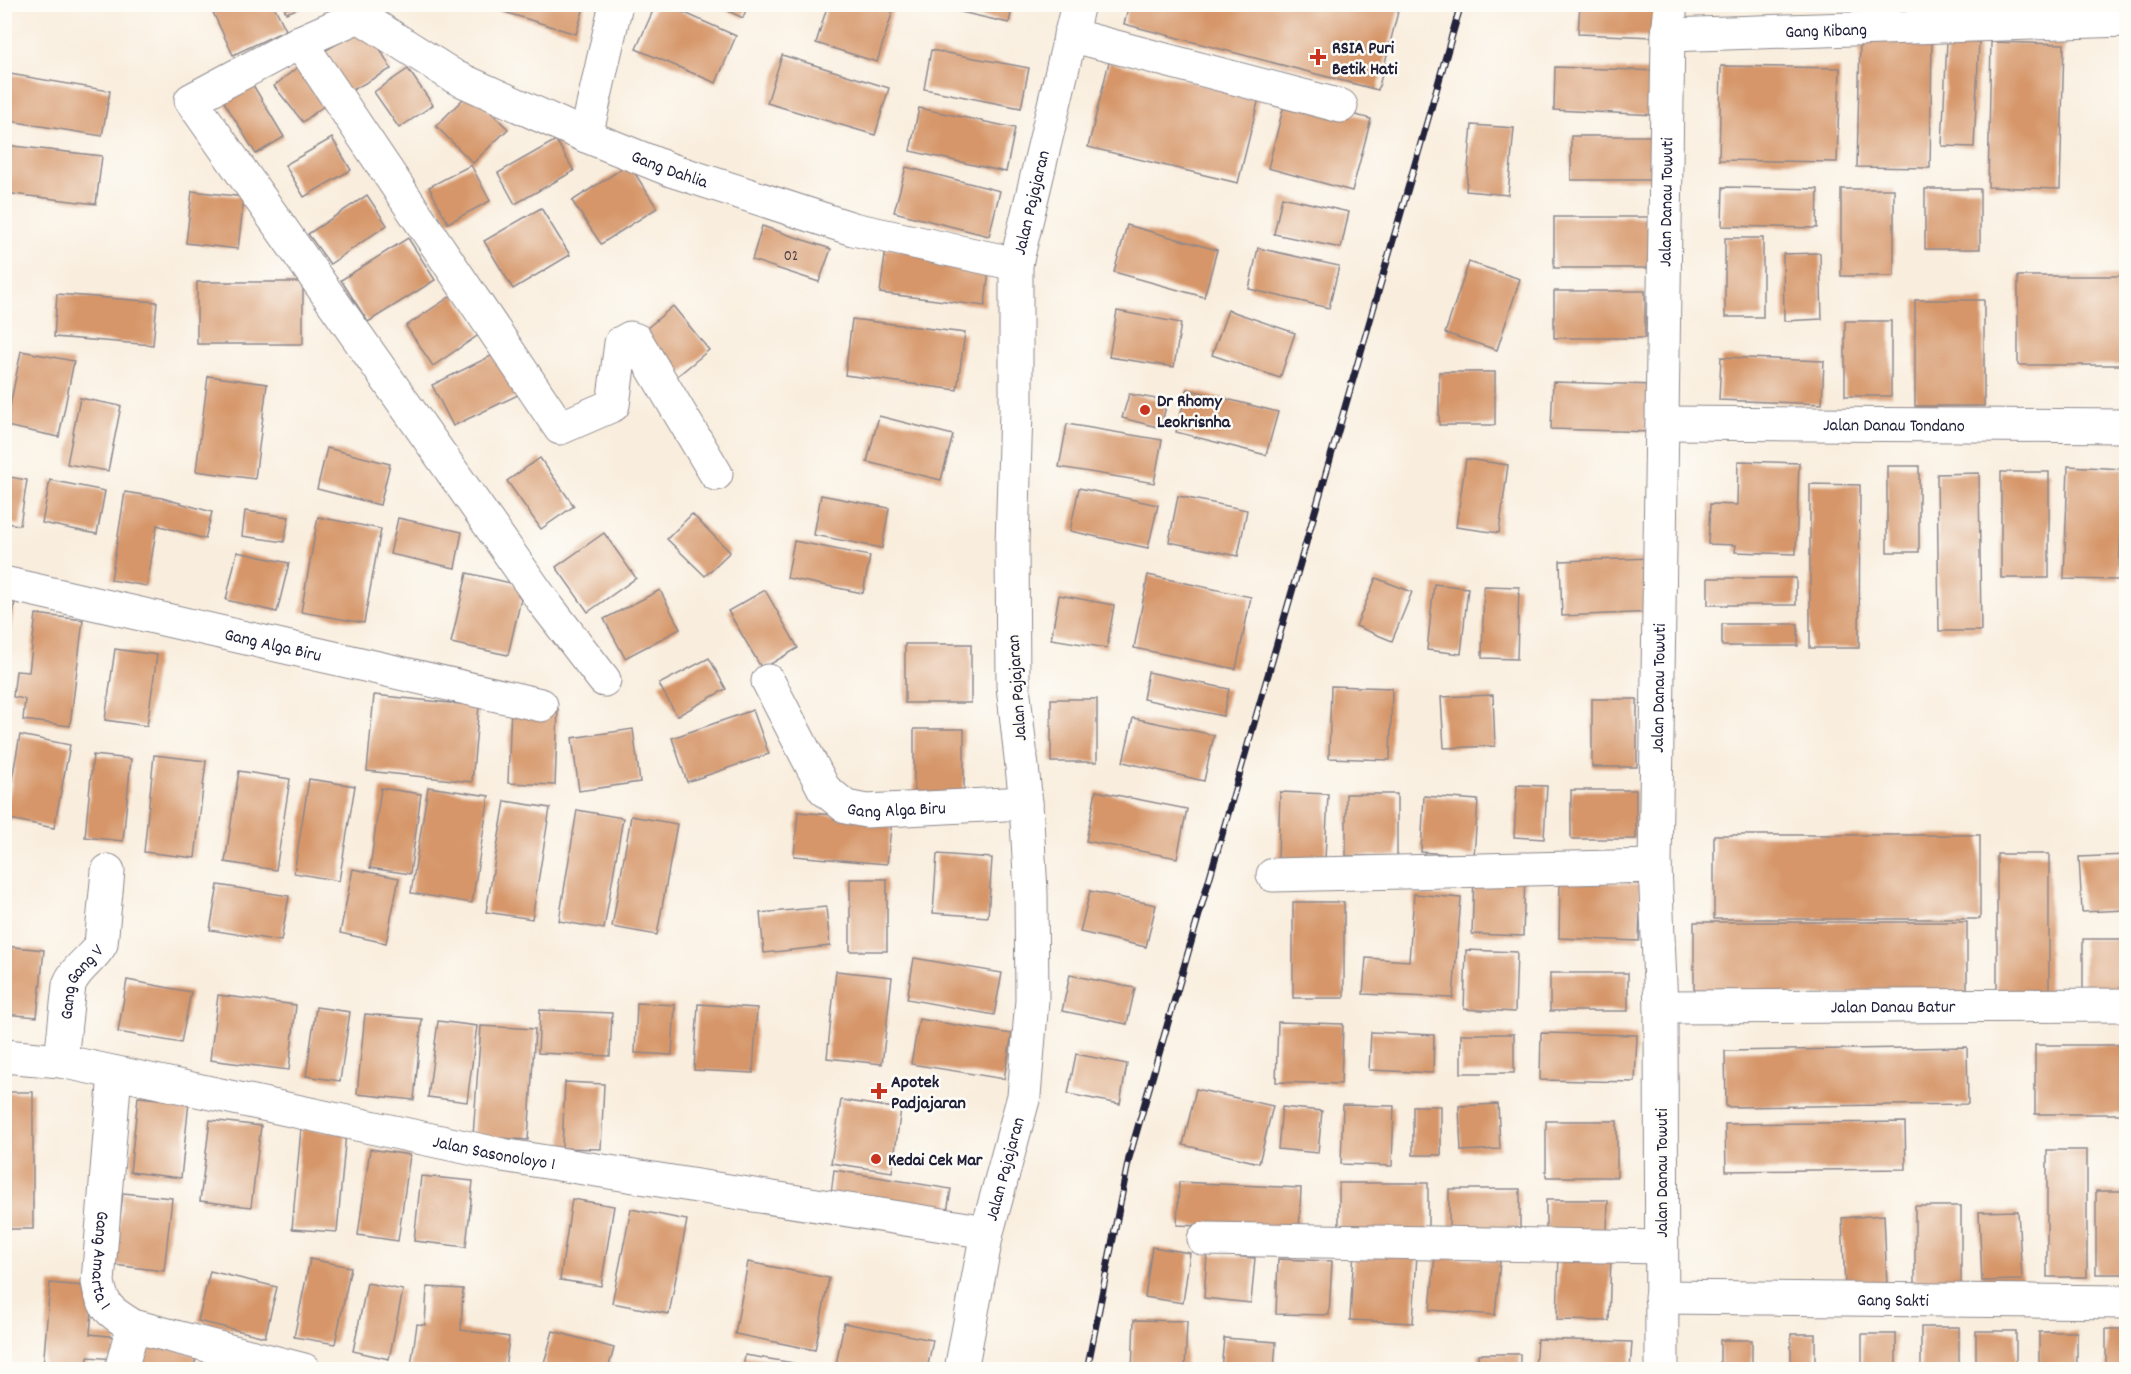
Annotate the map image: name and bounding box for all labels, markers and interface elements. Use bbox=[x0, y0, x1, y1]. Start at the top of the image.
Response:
street label: Gang Kibang bbox=[1785, 18, 1867, 46]
place label: RSIA Puri Betik Hati bbox=[1332, 37, 1398, 83]
marker: RSIA Puri Betik Hati bbox=[1309, 48, 1327, 66]
street label: Jalan Danau Towuti bbox=[1654, 137, 1681, 267]
street label: Gang Dahlia bbox=[627, 145, 711, 196]
street label: Jalan Pajajaran bbox=[1009, 148, 1058, 258]
house number: 02 bbox=[784, 246, 798, 268]
place label: Dr Rhomy Leokrisnha bbox=[1157, 390, 1231, 436]
marker: Dr Rhomy Leokrisnha bbox=[1138, 403, 1152, 417]
street label: Jalan Danau Tondano bbox=[1823, 414, 1965, 440]
street label: Gang Alga Biru bbox=[222, 623, 324, 670]
street label: Jalan Danau Towuti bbox=[1647, 623, 1674, 753]
street label: Jalan Pajajaran bbox=[1002, 634, 1035, 742]
street label: Gang Alga Biru bbox=[845, 797, 947, 826]
street label: Gang Gang V bbox=[55, 940, 112, 1021]
street label: Jalan Danau Batur bbox=[1831, 996, 1956, 1021]
place label: Apotek Padjajaran bbox=[891, 1071, 966, 1117]
marker: Apotek Padjajaran bbox=[872, 1084, 886, 1098]
street label: Jalan Danau Towuti bbox=[1651, 1108, 1676, 1238]
street label: Jalan Pajajaran bbox=[981, 1115, 1033, 1224]
street label: Jalan Sasonoloyo 1 bbox=[430, 1131, 557, 1178]
place label: Kedai Cek Mar bbox=[888, 1149, 983, 1174]
marker: Kedai Cek Mar bbox=[869, 1152, 883, 1166]
street label: Gang Amarta 1 bbox=[83, 1210, 116, 1316]
street label: Gang Sakti bbox=[1857, 1289, 1929, 1315]

